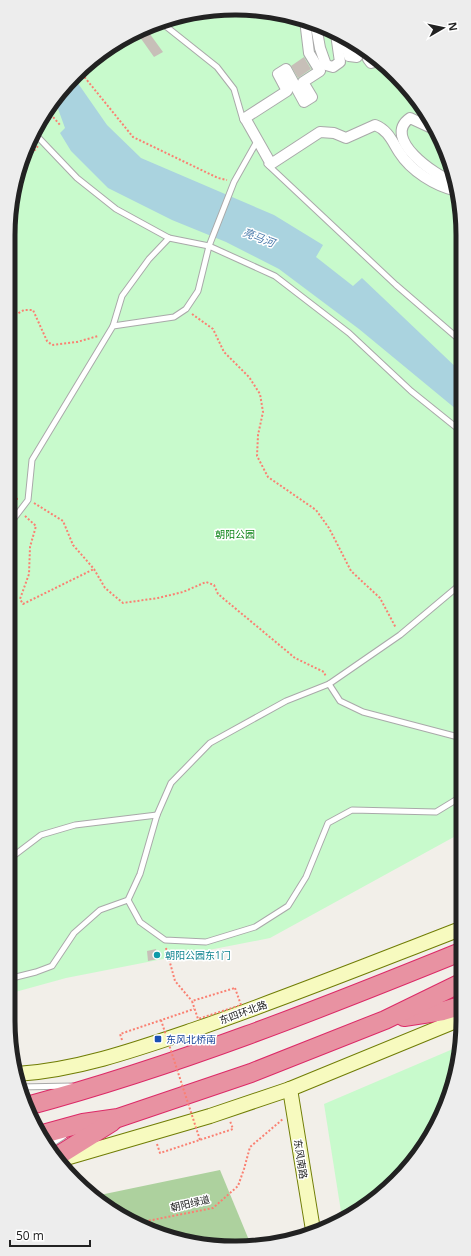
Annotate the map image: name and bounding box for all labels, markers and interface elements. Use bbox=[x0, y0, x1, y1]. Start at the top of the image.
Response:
north arrow bbox=[423, 8, 463, 48]
text: N bbox=[445, 21, 461, 32]
water label: 亮马河 bbox=[241, 224, 279, 251]
park label: 朝阳公园 bbox=[215, 527, 255, 541]
place label: 朝阳公园东1门 bbox=[165, 948, 231, 962]
marker: 朝阳公园东1门 bbox=[152, 950, 162, 960]
street label: 东四环北路 bbox=[217, 997, 269, 1027]
place label: 东风北桥南 bbox=[166, 1032, 216, 1046]
marker: 东风北桥南 bbox=[153, 1034, 163, 1044]
street label: 东风南路 bbox=[291, 1138, 311, 1180]
street label: 朝阳绿道 bbox=[169, 1192, 211, 1214]
scale bar bbox=[10, 1222, 90, 1248]
text: 50 m bbox=[16, 1227, 44, 1244]

